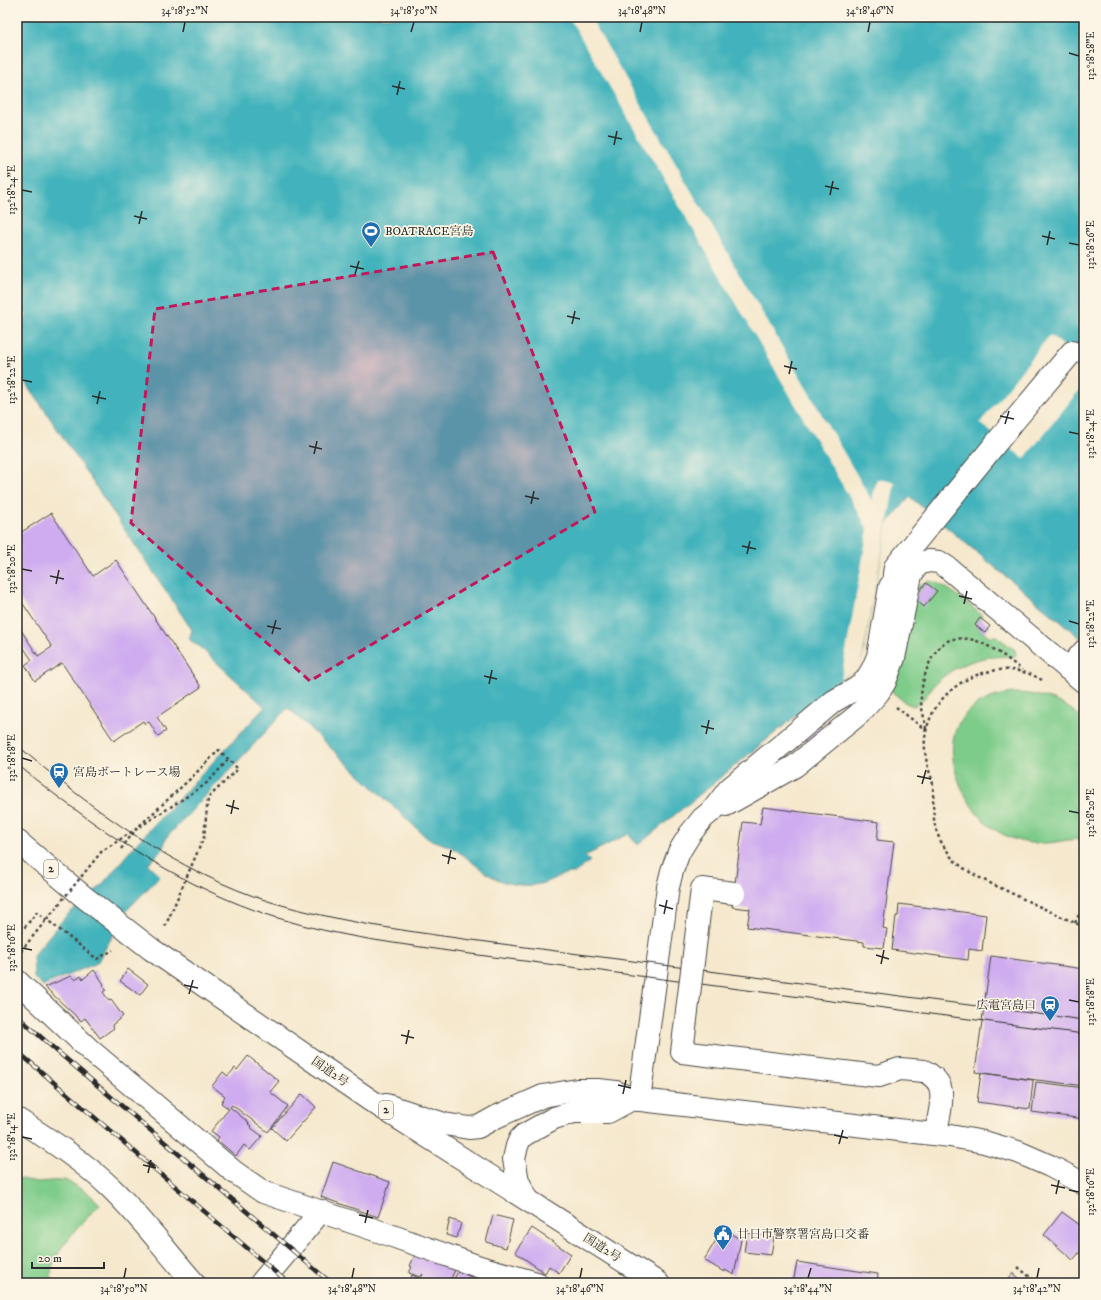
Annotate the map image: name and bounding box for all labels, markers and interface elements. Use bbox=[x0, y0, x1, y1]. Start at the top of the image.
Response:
text: 34°18'52"N bbox=[162, 5, 208, 17]
text: 34°18'50"N bbox=[390, 5, 438, 17]
text: 34°18'48"N bbox=[618, 5, 666, 17]
text: 34°18'46"N bbox=[846, 5, 894, 17]
text: 132°18'28"E bbox=[1085, 32, 1097, 80]
text: 132°18'24"E bbox=[6, 165, 18, 215]
sports icon: BOATRACE宮島 bbox=[360, 220, 382, 248]
text: 132°18'26"E bbox=[1085, 221, 1097, 269]
place label: BOATRACE宮島 bbox=[385, 224, 473, 239]
text: 132°18'22"E bbox=[6, 356, 18, 404]
text: 132°18'24"E bbox=[1085, 409, 1097, 459]
text: 132°18'20"E bbox=[6, 544, 18, 594]
text: 132°18'22"E bbox=[1085, 600, 1097, 648]
text: 132°18'18"E bbox=[6, 734, 18, 782]
station icon: 宮島ボートレース場 bbox=[48, 761, 70, 789]
place label: 宮島ボートレース場 bbox=[73, 765, 180, 780]
text: 132°18'20"E bbox=[1085, 788, 1097, 838]
road number: 2 bbox=[44, 860, 58, 878]
text: 132°18'16"E bbox=[6, 924, 18, 972]
text: 132°18'18"E bbox=[1085, 978, 1097, 1026]
station icon: 広電宮島口 bbox=[1039, 994, 1061, 1022]
place label: 広電宮島口 bbox=[976, 998, 1036, 1013]
street label: 国道2号 bbox=[309, 1054, 351, 1090]
road number: 2 bbox=[379, 1101, 393, 1119]
text: 132°18'14"E bbox=[6, 1113, 18, 1161]
text: 132°18'16"E bbox=[1085, 1168, 1097, 1216]
public building icon: 廿日市警察署宮島口交番 bbox=[712, 1223, 734, 1251]
place label: 廿日市警察署宮島口交番 bbox=[737, 1227, 869, 1242]
street label: 国道2号 bbox=[580, 1231, 624, 1265]
scale bar bbox=[32, 1244, 104, 1270]
text: 20 m bbox=[38, 1251, 62, 1266]
text: 34°18'50"N bbox=[100, 1283, 148, 1295]
text: 34°18'48"N bbox=[328, 1283, 376, 1295]
text: 34°18'46"N bbox=[556, 1283, 604, 1295]
text: 34°18'44"N bbox=[784, 1283, 832, 1295]
text: 34°18'42"N bbox=[1013, 1283, 1061, 1295]

